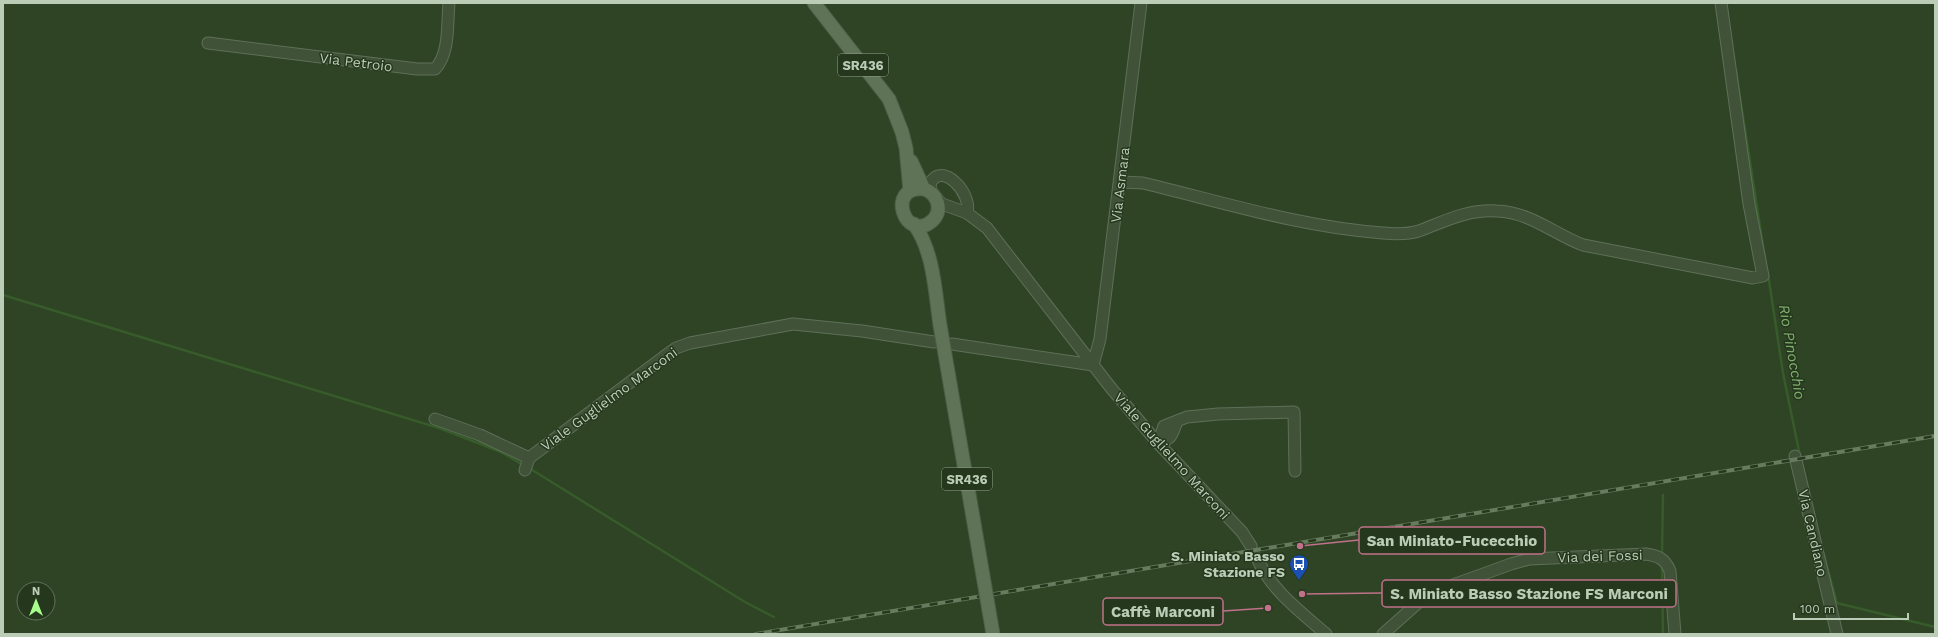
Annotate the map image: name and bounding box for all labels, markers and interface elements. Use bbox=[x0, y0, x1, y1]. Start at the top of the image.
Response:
street label: Via Petroio bbox=[319, 50, 393, 74]
road number: SR436 bbox=[838, 54, 888, 76]
street label: Via Asmara bbox=[1107, 146, 1133, 224]
water label: Rio Pinocchio bbox=[1775, 303, 1809, 401]
street label: Viale Guglielmo Marconi bbox=[538, 344, 680, 454]
street label: Viale Guglielmo Marconi bbox=[1111, 389, 1233, 523]
road number: SR436 bbox=[942, 468, 992, 490]
street label: Via Candiano bbox=[1795, 488, 1831, 578]
callout: San Miniato-Fucecchio bbox=[1359, 527, 1545, 554]
text: San Miniato-Fucecchio bbox=[1367, 532, 1537, 550]
street label: Via dei Fossi bbox=[1557, 547, 1643, 565]
place label: S. Miniato Basso Stazione FS bbox=[1171, 548, 1285, 580]
bus stop icon: S. Miniato Basso Stazione FS bbox=[1288, 553, 1310, 581]
callout: S. Miniato Basso Stazione FS Marconi bbox=[1382, 580, 1676, 607]
north arrow bbox=[16, 581, 56, 621]
text: N bbox=[32, 585, 40, 598]
text: S. Miniato Basso Stazione FS Marconi bbox=[1390, 585, 1668, 603]
scale bar bbox=[1794, 595, 1908, 621]
callout: Caffè Marconi bbox=[1103, 598, 1223, 625]
text: 100 m bbox=[1800, 602, 1835, 616]
text: Caffè Marconi bbox=[1111, 603, 1215, 621]

